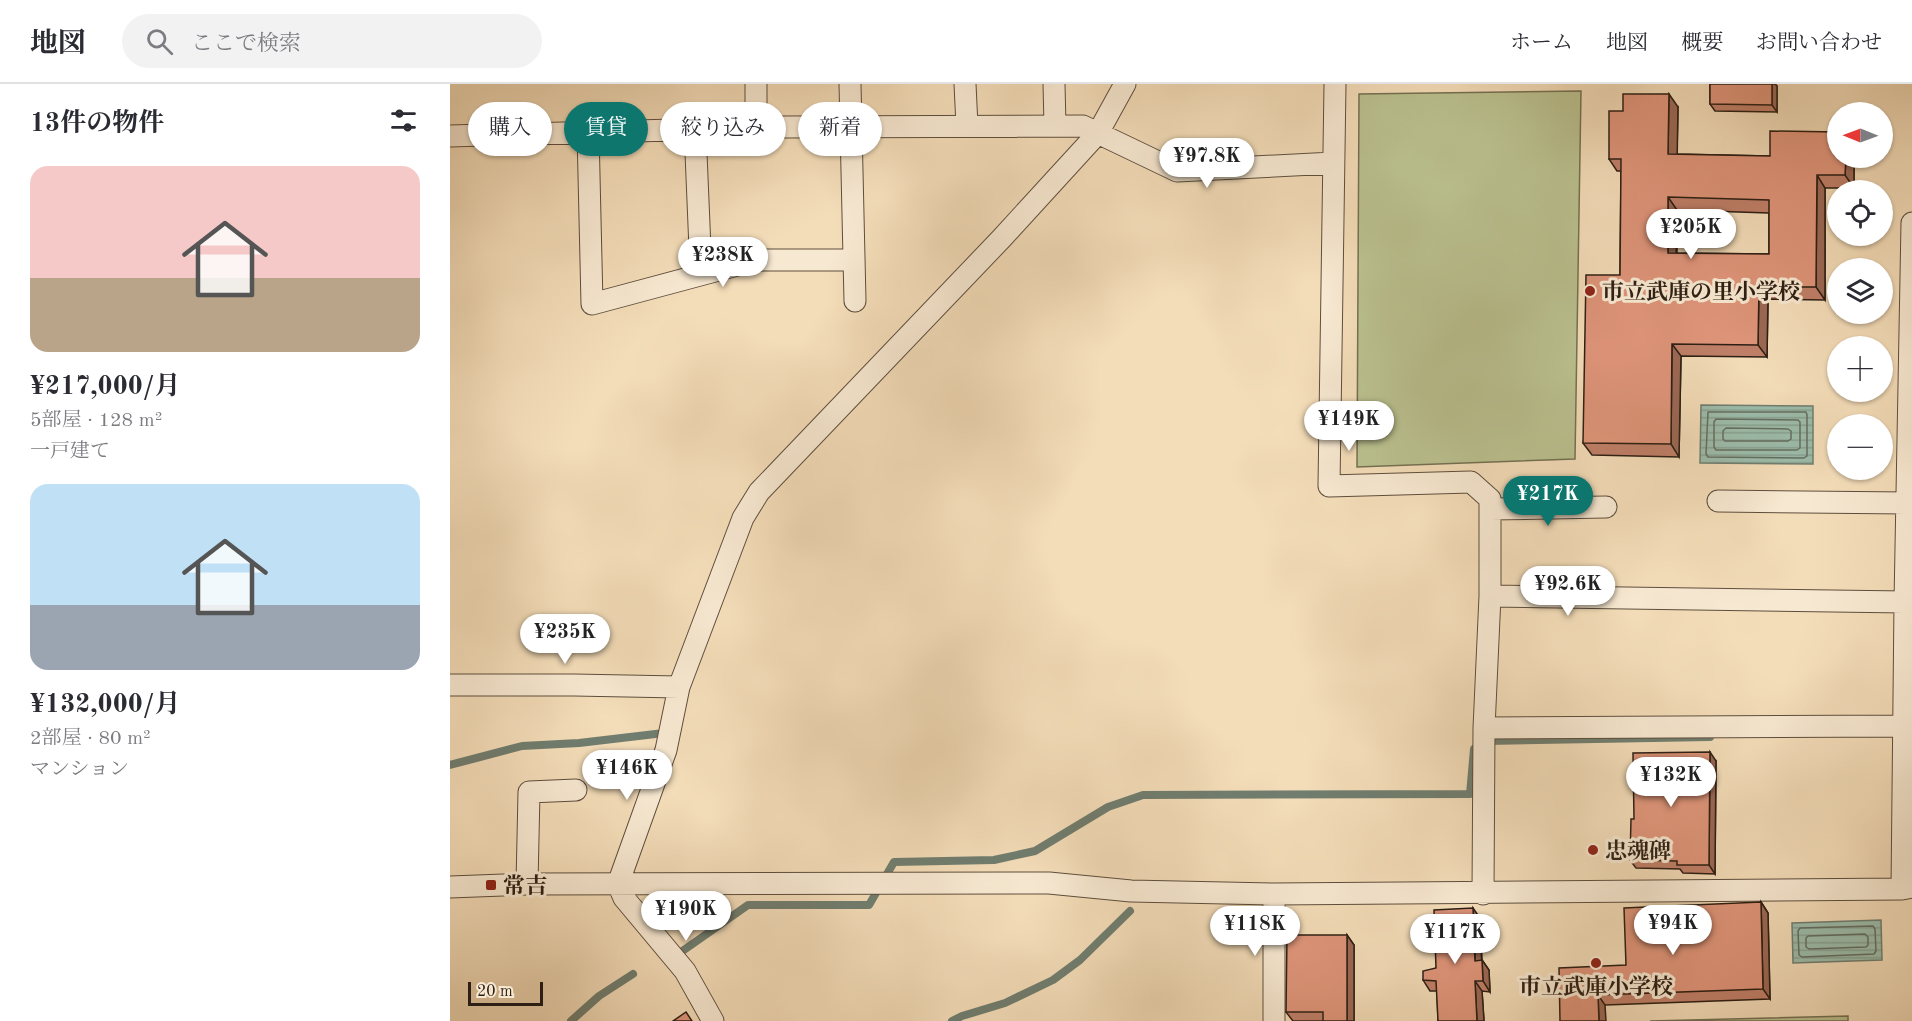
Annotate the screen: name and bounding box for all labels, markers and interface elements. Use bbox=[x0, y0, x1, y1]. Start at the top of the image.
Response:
search box bbox=[122, 14, 542, 68]
icon: search bbox=[143, 25, 176, 58]
text: 地図 bbox=[30, 31, 86, 59]
text: ここで検索 bbox=[191, 33, 301, 55]
text: ホーム bbox=[1510, 33, 1573, 54]
text: 地図 bbox=[1606, 33, 1648, 54]
text: 概要 bbox=[1681, 33, 1723, 54]
text: お問い合わせ bbox=[1756, 33, 1882, 54]
chip: 購入 bbox=[468, 102, 552, 156]
chip: 賃貸 bbox=[564, 102, 648, 156]
chip: 絞り込み bbox=[660, 102, 786, 156]
chip: 新着 bbox=[798, 102, 882, 156]
north arrow bbox=[1827, 102, 1893, 168]
map controls bbox=[1827, 102, 1893, 480]
icon: filters bbox=[387, 104, 420, 137]
text: 13件の物件 bbox=[30, 111, 164, 137]
pin: ¥97.8K bbox=[1158, 138, 1256, 189]
text: ¥97.8K bbox=[1173, 147, 1241, 167]
button: locate bbox=[1827, 180, 1893, 246]
icon: home bbox=[171, 205, 279, 313]
pin: ¥205K bbox=[1649, 209, 1733, 260]
text: ¥205K bbox=[1660, 218, 1722, 238]
pin: ¥238K bbox=[681, 237, 765, 288]
text: ¥238K bbox=[692, 246, 754, 266]
button: layers bbox=[1827, 258, 1893, 324]
place label: 市立武庫の里小学校 bbox=[1602, 280, 1800, 304]
marker: 市立武庫の里小学校 bbox=[1583, 284, 1597, 298]
button: + bbox=[1827, 336, 1893, 402]
text: ¥217,000/月 bbox=[30, 374, 181, 400]
pin: ¥149K bbox=[1307, 401, 1391, 452]
text: ¥149K bbox=[1318, 410, 1380, 430]
text: 5部屋 · 128 m² bbox=[30, 411, 162, 431]
button: − bbox=[1827, 414, 1893, 480]
text: 一戸建て bbox=[30, 442, 110, 462]
pin: ¥217K bbox=[1506, 476, 1590, 527]
text: ¥217K bbox=[1517, 485, 1579, 505]
icon: home bbox=[171, 523, 279, 631]
pin: ¥92.6K bbox=[1519, 566, 1617, 617]
text: ¥92.6K bbox=[1534, 575, 1602, 595]
pin: ¥235K bbox=[523, 614, 607, 665]
text: ¥235K bbox=[534, 623, 596, 643]
text: ¥132,000/月 bbox=[30, 692, 181, 718]
text: 2部屋 · 80 m² bbox=[30, 729, 151, 749]
pin: ¥146K bbox=[585, 750, 669, 801]
pin: ¥132K bbox=[1629, 757, 1713, 808]
text: ¥146K bbox=[596, 759, 658, 779]
text: マンション bbox=[30, 760, 129, 780]
text: ¥132K bbox=[1640, 766, 1702, 786]
place label: 忠魂碑 bbox=[1605, 839, 1671, 863]
marker: 忠魂碑 bbox=[1586, 843, 1600, 857]
place label: 常吉 bbox=[503, 874, 547, 898]
marker: 常吉 bbox=[484, 878, 498, 892]
pin: ¥190K bbox=[644, 891, 728, 942]
text: ¥190K bbox=[655, 900, 717, 920]
pin: ¥94K bbox=[1637, 905, 1709, 956]
pin: ¥118K bbox=[1213, 906, 1297, 957]
pin: ¥117K bbox=[1413, 914, 1497, 965]
text: ¥94K bbox=[1648, 914, 1698, 934]
text: ¥118K bbox=[1224, 915, 1286, 935]
text: ¥117K bbox=[1424, 923, 1486, 943]
marker: 市立武庫小学校 bbox=[1589, 956, 1603, 970]
place label: 市立武庫小学校 bbox=[1519, 975, 1673, 999]
scale bar bbox=[468, 979, 543, 1006]
text: 20 m bbox=[477, 984, 513, 1000]

